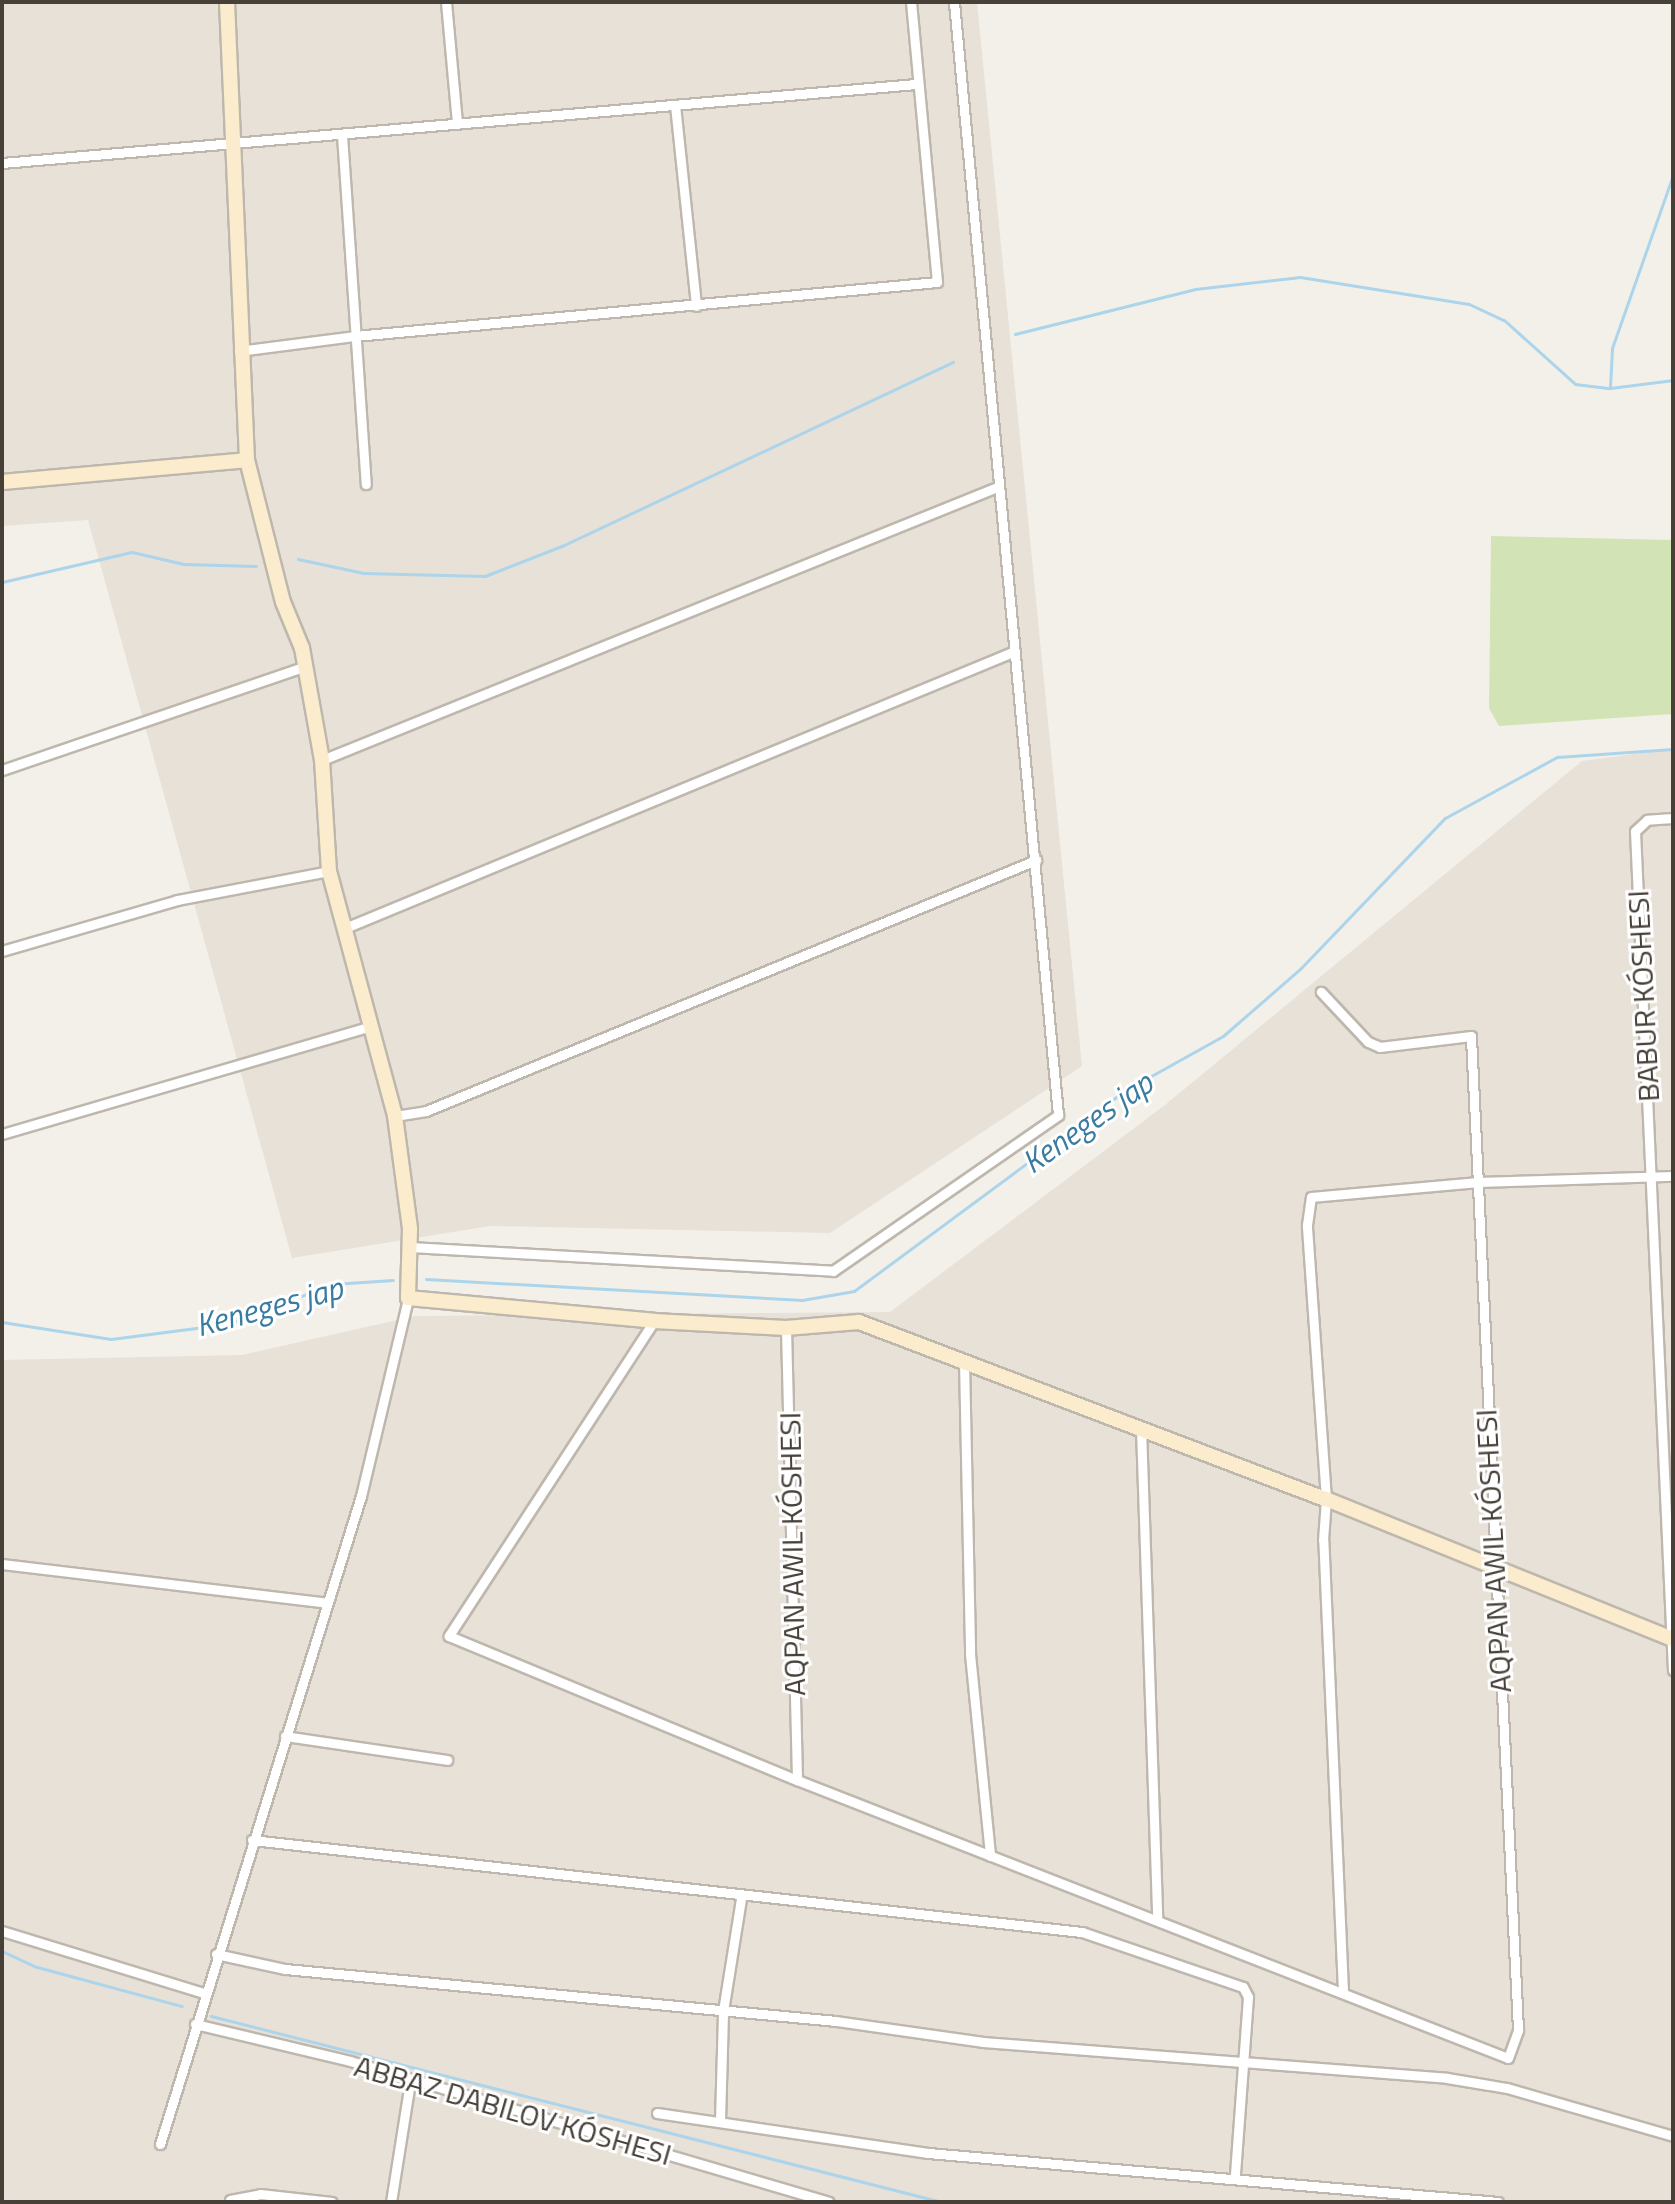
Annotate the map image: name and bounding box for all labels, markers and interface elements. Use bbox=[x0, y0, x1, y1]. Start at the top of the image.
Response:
street label: BABUR KÓSHESI bbox=[1619, 889, 1667, 1103]
water label: Keneges jap bbox=[1014, 1063, 1160, 1181]
water label: Keneges jap bbox=[191, 1268, 347, 1344]
street label: AQPAN AWIL KÓSHESI bbox=[1468, 1408, 1518, 1694]
street label: AQPAN AWIL KÓSHESI bbox=[772, 1412, 812, 1696]
street label: ABBAZ DABILOV KÓSHESI bbox=[350, 2047, 676, 2173]

